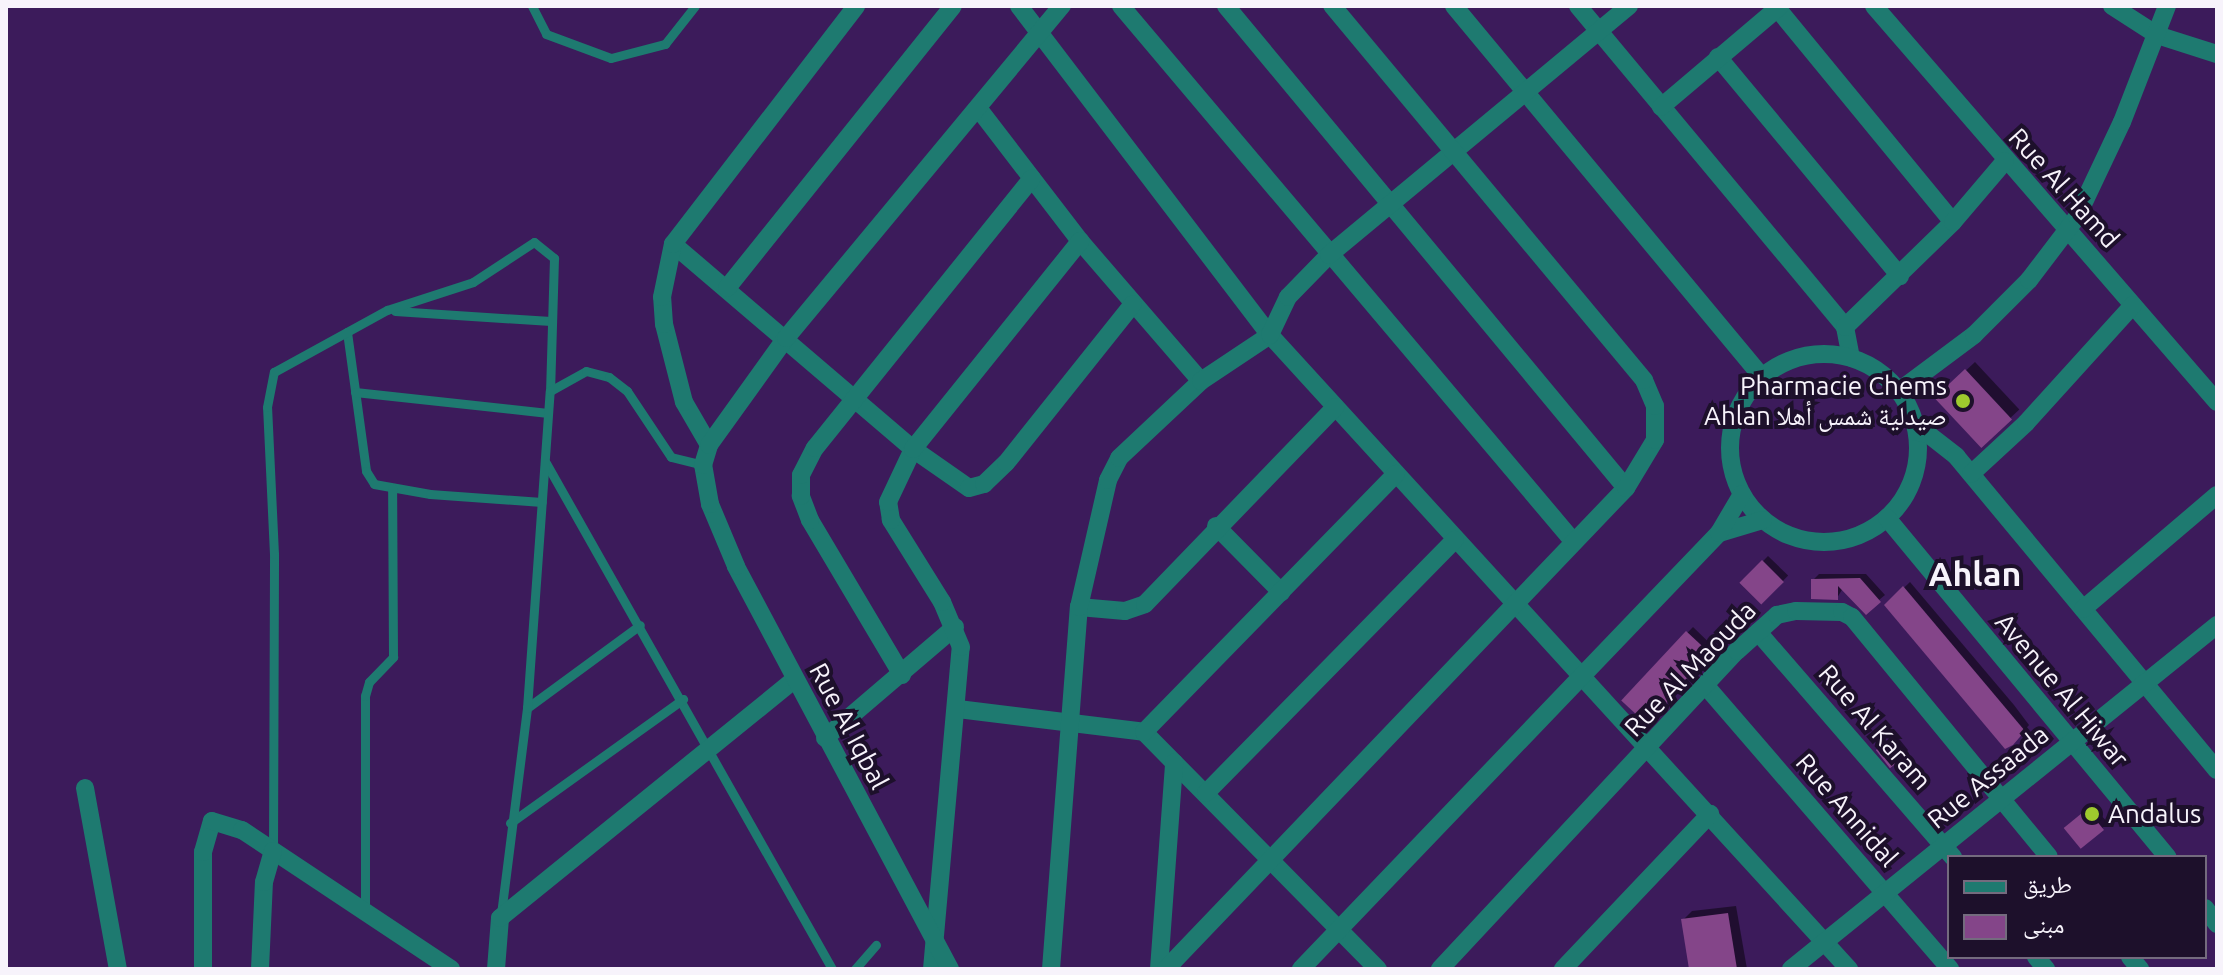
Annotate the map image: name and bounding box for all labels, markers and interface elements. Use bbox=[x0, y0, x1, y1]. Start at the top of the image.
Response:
street label: Rue Al Hamd bbox=[2002, 122, 2126, 254]
place label: Pharmacie Chems Ahlan صيدلية شمس أهلا bbox=[1704, 370, 1947, 432]
marker: Pharmacie Chems Ahlan صيدلية شمس أهلا bbox=[1954, 392, 1972, 410]
district label: Ahlan bbox=[1929, 554, 2021, 594]
street label: Rue Al Maouda bbox=[1618, 595, 1762, 743]
street label: Avenue Al Hiwar bbox=[1989, 607, 2135, 773]
street label: Rue Al Iqbal bbox=[803, 658, 895, 794]
street label: Rue Al Karam bbox=[1812, 658, 1938, 796]
street label: Rue Assaada bbox=[1921, 719, 2055, 835]
street label: Rue Annidal bbox=[1789, 747, 1905, 873]
place label: Andalus bbox=[2108, 798, 2201, 830]
marker: Andalus bbox=[2083, 805, 2101, 823]
legend bbox=[1947, 855, 2207, 959]
text: طريق bbox=[2023, 871, 2072, 898]
text: مبنى bbox=[2023, 911, 2064, 938]

